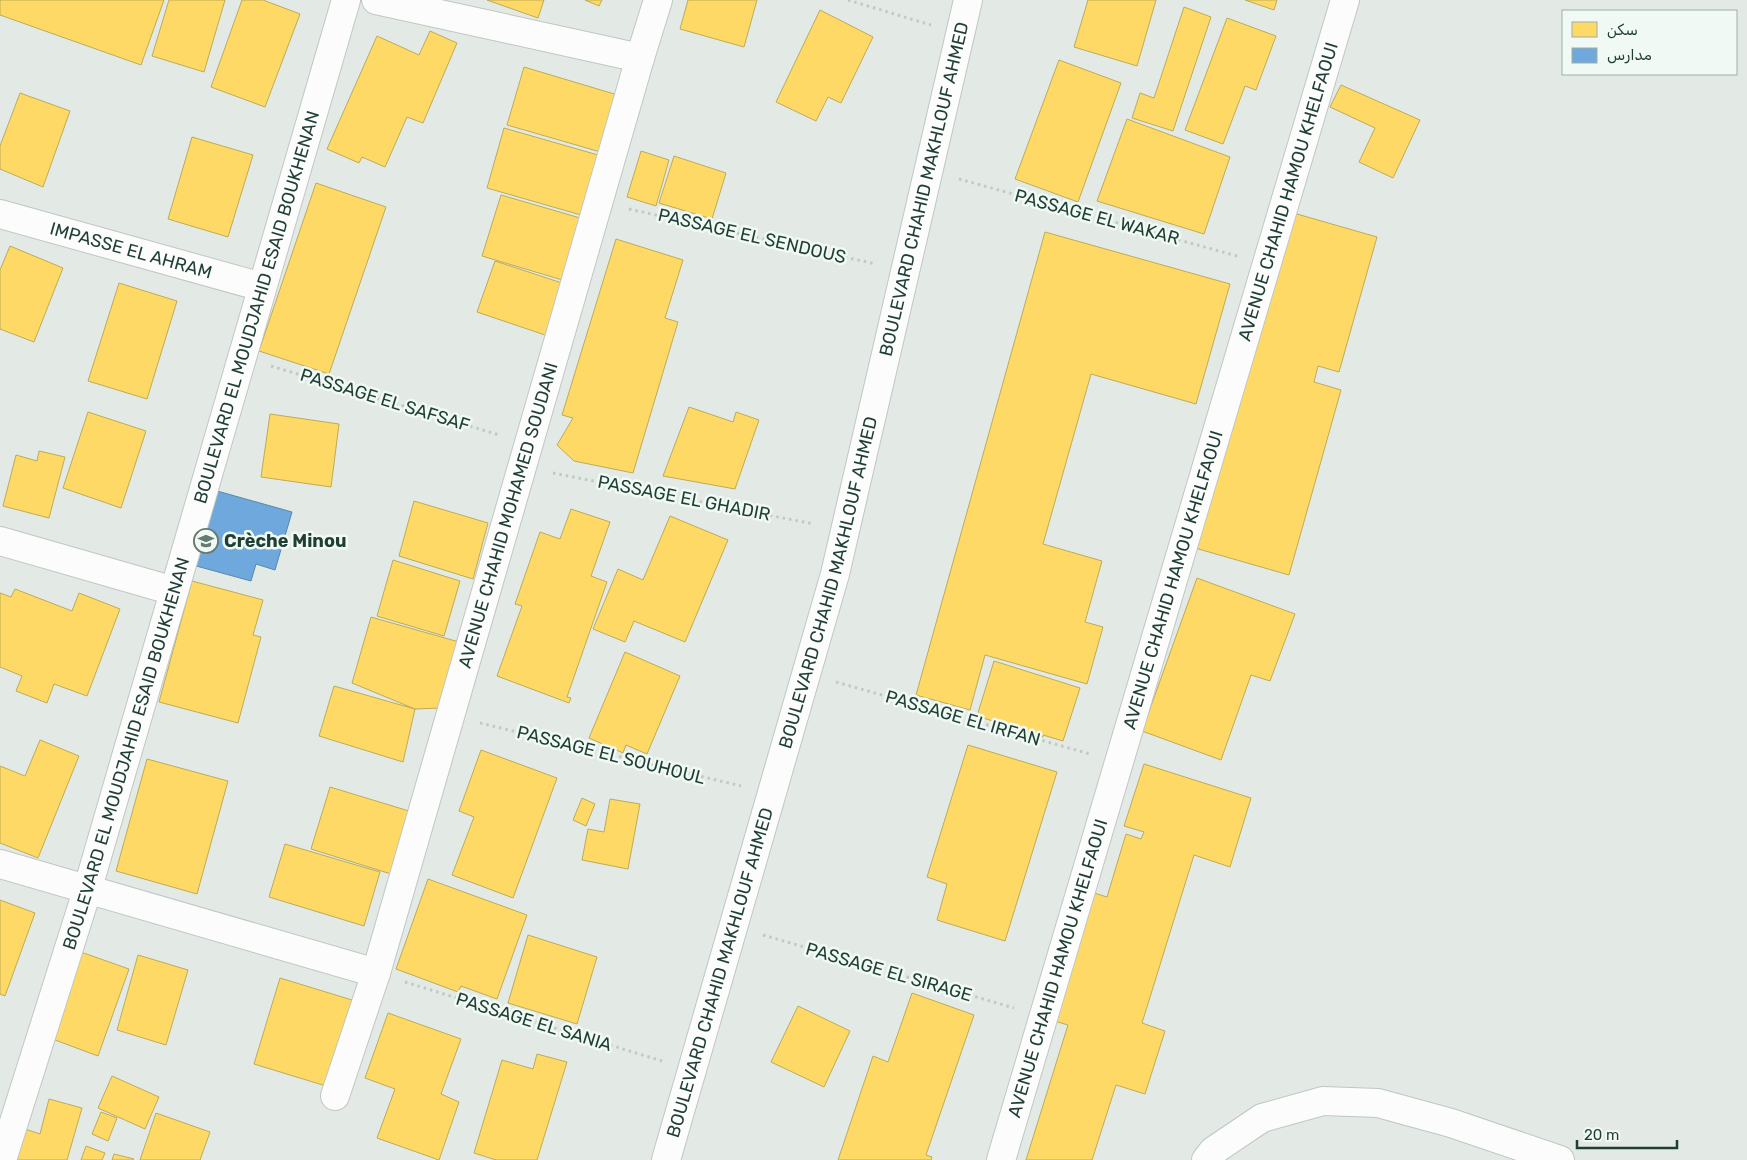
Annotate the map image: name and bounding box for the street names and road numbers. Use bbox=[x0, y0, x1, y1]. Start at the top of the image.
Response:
street label: BOULEVARD CHAHID MAKHLOUF AHMED bbox=[875, 20, 974, 358]
street label: AVENUE CHAHID HAMOU KHELFAOUI bbox=[1233, 40, 1343, 344]
street label: BOULEVARD EL MOUDJAHID ESAID BOUKHENAN bbox=[189, 108, 324, 506]
street label: PASSAGE EL WAKAR bbox=[1012, 184, 1182, 250]
street label: PASSAGE EL SENDOUS bbox=[656, 204, 848, 268]
street label: IMPASSE EL AHRAM bbox=[47, 217, 215, 284]
street label: AVENUE CHAHID MOHAMED SOUDANI bbox=[454, 360, 563, 671]
street label: PASSAGE EL SAFSAF bbox=[297, 364, 473, 436]
street label: BOULEVARD CHAHID MAKHLOUF AHMED bbox=[774, 414, 882, 751]
street label: AVENUE CHAHID HAMOU KHELFAOUI bbox=[1118, 428, 1228, 732]
street label: PASSAGE EL GHADIR bbox=[596, 470, 772, 526]
street label: BOULEVARD EL MOUDJAHID ESAID BOUKHENAN bbox=[58, 555, 194, 953]
street label: PASSAGE EL IRFAN bbox=[883, 685, 1043, 751]
street label: PASSAGE EL SOUHOUL bbox=[515, 721, 707, 789]
street label: BOULEVARD CHAHID MAKHLOUF AHMED bbox=[662, 805, 778, 1140]
street label: AVENUE CHAHID HAMOU KHELFAOUI bbox=[1003, 816, 1113, 1120]
street label: PASSAGE EL SIRAGE bbox=[803, 938, 975, 1006]
street label: PASSAGE EL SANIA bbox=[453, 988, 615, 1056]

